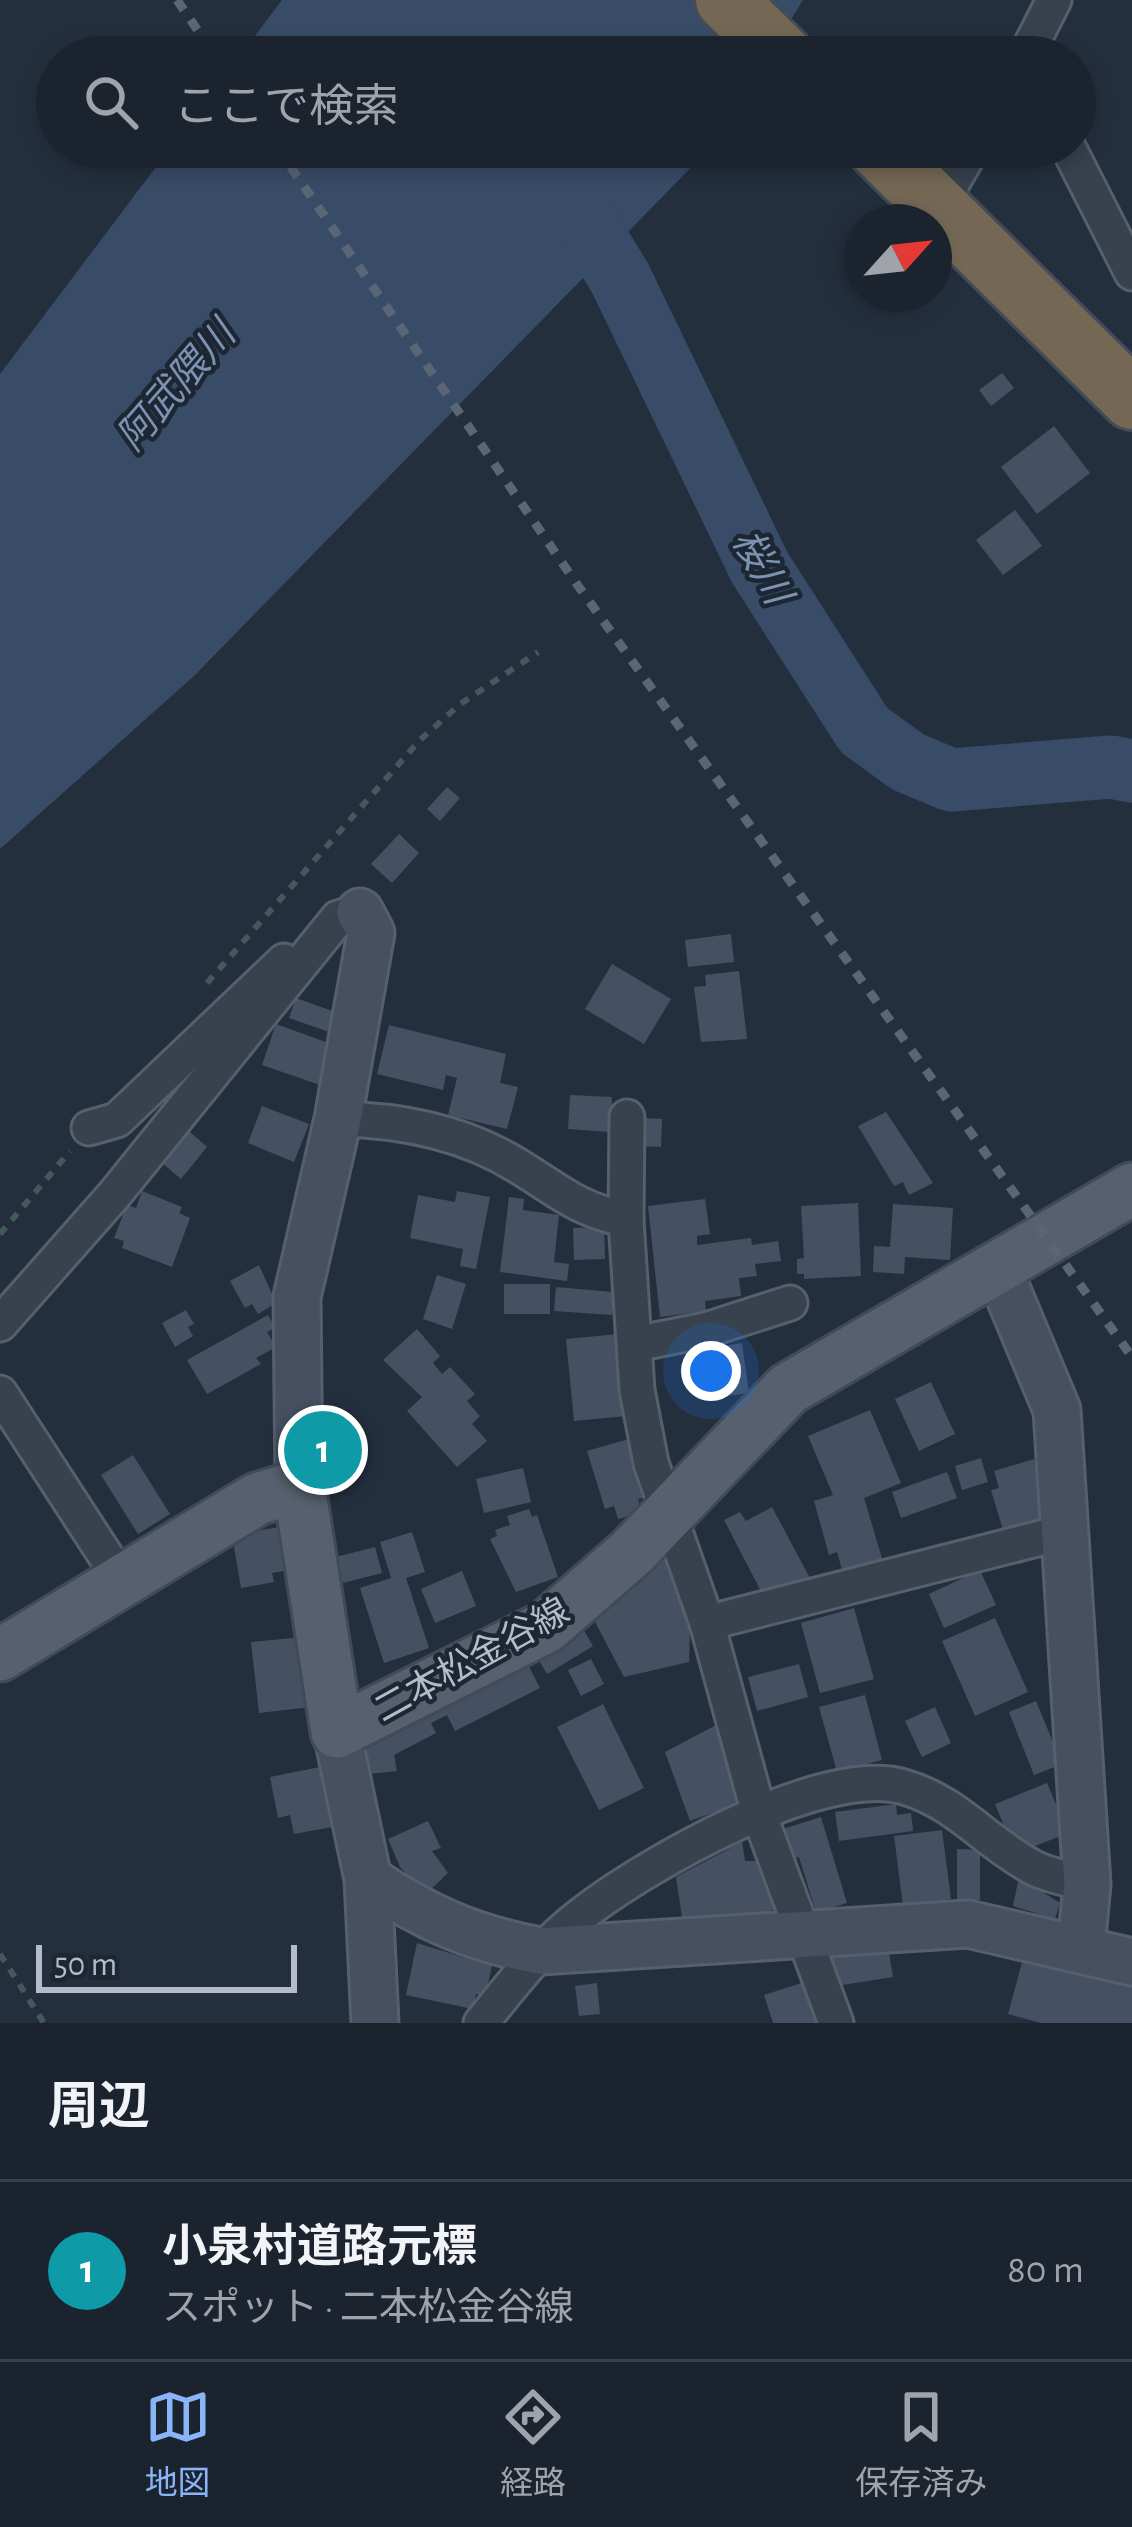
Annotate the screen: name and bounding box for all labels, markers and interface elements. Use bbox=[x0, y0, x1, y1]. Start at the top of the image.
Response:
search box bbox=[36, 36, 1096, 168]
icon: search bbox=[78, 69, 144, 135]
text: ここで検索 bbox=[174, 85, 399, 130]
north arrow bbox=[844, 204, 952, 312]
water label: 阿武隈川 bbox=[109, 311, 245, 458]
water label: 桜川 bbox=[725, 523, 800, 614]
your location bbox=[681, 1341, 741, 1401]
pin: 1 bbox=[284, 1405, 362, 1495]
street label: 二本松金谷線 bbox=[368, 1591, 575, 1729]
scale bar bbox=[36, 1939, 297, 1992]
text: 50 m bbox=[54, 1949, 117, 1982]
text: 周辺 bbox=[48, 2082, 150, 2133]
text: 小泉村道路元標 bbox=[162, 2225, 477, 2270]
text: 1 bbox=[80, 2251, 94, 2290]
text: 80 m bbox=[1007, 2251, 1084, 2290]
text: スポット · 二本松金谷線 bbox=[162, 2289, 574, 2328]
tab: 地図 bbox=[145, 2384, 211, 2505]
tab: 経路 bbox=[500, 2384, 566, 2505]
tab: 保存済み bbox=[855, 2384, 987, 2505]

